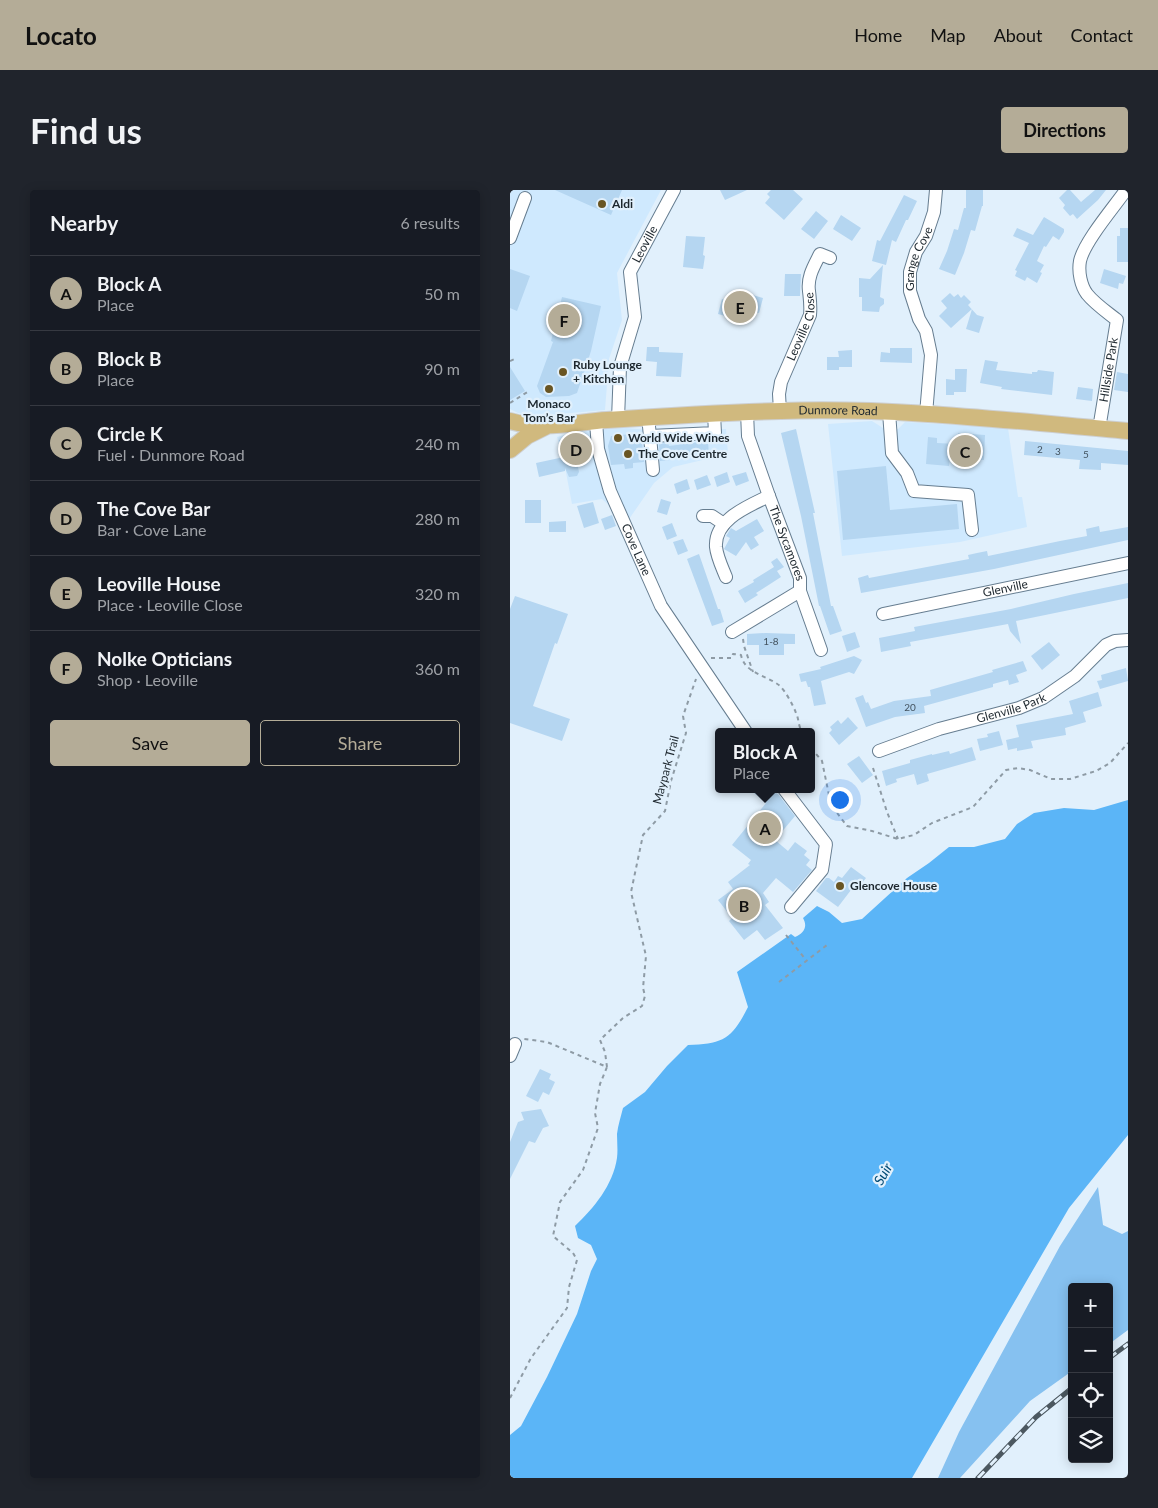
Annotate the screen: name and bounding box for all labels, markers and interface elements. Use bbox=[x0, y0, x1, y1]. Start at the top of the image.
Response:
text: Locato bbox=[25, 21, 97, 50]
text: Home bbox=[854, 24, 902, 46]
text: Map bbox=[930, 24, 966, 46]
text: About bbox=[994, 24, 1043, 46]
text: Contact bbox=[1071, 24, 1133, 46]
button: Directions bbox=[1001, 107, 1128, 153]
text: Find us bbox=[30, 109, 142, 151]
place label: Aldi bbox=[611, 196, 633, 211]
marker: Aldi bbox=[596, 198, 608, 210]
text: Nearby bbox=[50, 210, 118, 235]
text: 6 results bbox=[400, 213, 460, 232]
street label: Leoville bbox=[628, 223, 660, 265]
street label: Grange Cove bbox=[902, 225, 936, 291]
text: Block A bbox=[97, 272, 161, 295]
text: A bbox=[60, 284, 72, 303]
text: 50 m bbox=[424, 284, 460, 303]
pin: E bbox=[724, 288, 756, 326]
street label: Leoville Close bbox=[783, 292, 817, 363]
text: Place bbox=[97, 295, 134, 314]
pin: F bbox=[548, 301, 580, 339]
street label: Hillside Park bbox=[1096, 335, 1121, 403]
text: Block B bbox=[97, 347, 161, 370]
place label: Ruby Lounge + Kitchen bbox=[573, 357, 642, 386]
text: B bbox=[61, 359, 71, 378]
text: 90 m bbox=[424, 359, 460, 378]
marker: Ruby Lounge + Kitchen bbox=[557, 366, 569, 378]
text: Place bbox=[97, 370, 134, 389]
marker: Monaco Tom’s Bar bbox=[543, 383, 555, 395]
place label: Monaco Tom’s Bar bbox=[523, 396, 575, 425]
street label: Dunmore Road bbox=[798, 402, 878, 418]
text: Circle K bbox=[97, 422, 163, 445]
pin: D bbox=[560, 430, 592, 468]
place label: World Wide Wines bbox=[628, 430, 730, 445]
marker: World Wide Wines bbox=[612, 432, 624, 444]
pin: C bbox=[949, 432, 981, 470]
text: C bbox=[61, 434, 71, 453]
text: 240 m bbox=[415, 434, 460, 453]
house number: 2 bbox=[1037, 443, 1043, 455]
text: Fuel · Dunmore Road bbox=[97, 445, 245, 464]
house number: 3 bbox=[1055, 445, 1061, 457]
place label: The Cove Centre bbox=[638, 446, 728, 461]
marker: The Cove Centre bbox=[622, 448, 634, 460]
house number: 5 bbox=[1083, 448, 1089, 460]
text: The Cove Bar bbox=[97, 497, 210, 520]
street label: The Sycamores bbox=[766, 503, 808, 583]
text: D bbox=[60, 509, 72, 528]
text: 280 m bbox=[415, 509, 460, 528]
text: Bar · Cove Lane bbox=[97, 520, 207, 539]
street label: Cove Lane bbox=[618, 521, 655, 578]
text: Leoville House bbox=[97, 572, 221, 595]
street label: Glenville bbox=[981, 576, 1029, 600]
text: E bbox=[61, 584, 71, 603]
text: 320 m bbox=[415, 584, 460, 603]
text: Place · Leoville Close bbox=[97, 595, 243, 614]
house number: 1-8 bbox=[763, 635, 779, 647]
text: Nolke Opticians bbox=[97, 647, 232, 670]
text: F bbox=[61, 659, 71, 678]
text: 360 m bbox=[415, 659, 460, 678]
text: Shop · Leoville bbox=[97, 670, 198, 689]
street label: Glenville Park bbox=[975, 689, 1049, 726]
house number: 20 bbox=[904, 701, 916, 713]
button: Save bbox=[50, 720, 250, 766]
button: Share bbox=[260, 720, 460, 766]
popup bbox=[715, 728, 815, 793]
street label: Maypark Trail bbox=[649, 734, 682, 806]
text: Block A bbox=[733, 740, 797, 763]
text: Place bbox=[733, 763, 770, 782]
your location bbox=[827, 787, 853, 813]
pin: A bbox=[749, 809, 781, 847]
place label: Glencove House bbox=[850, 878, 938, 893]
marker: Glencove House bbox=[834, 880, 846, 892]
pin: B bbox=[728, 886, 760, 924]
water label: Suir bbox=[870, 1160, 896, 1188]
map controls bbox=[1068, 1283, 1113, 1463]
button: + bbox=[1068, 1283, 1113, 1328]
button: − bbox=[1068, 1328, 1113, 1373]
button: locate bbox=[1068, 1373, 1113, 1418]
button: layers bbox=[1068, 1418, 1113, 1463]

